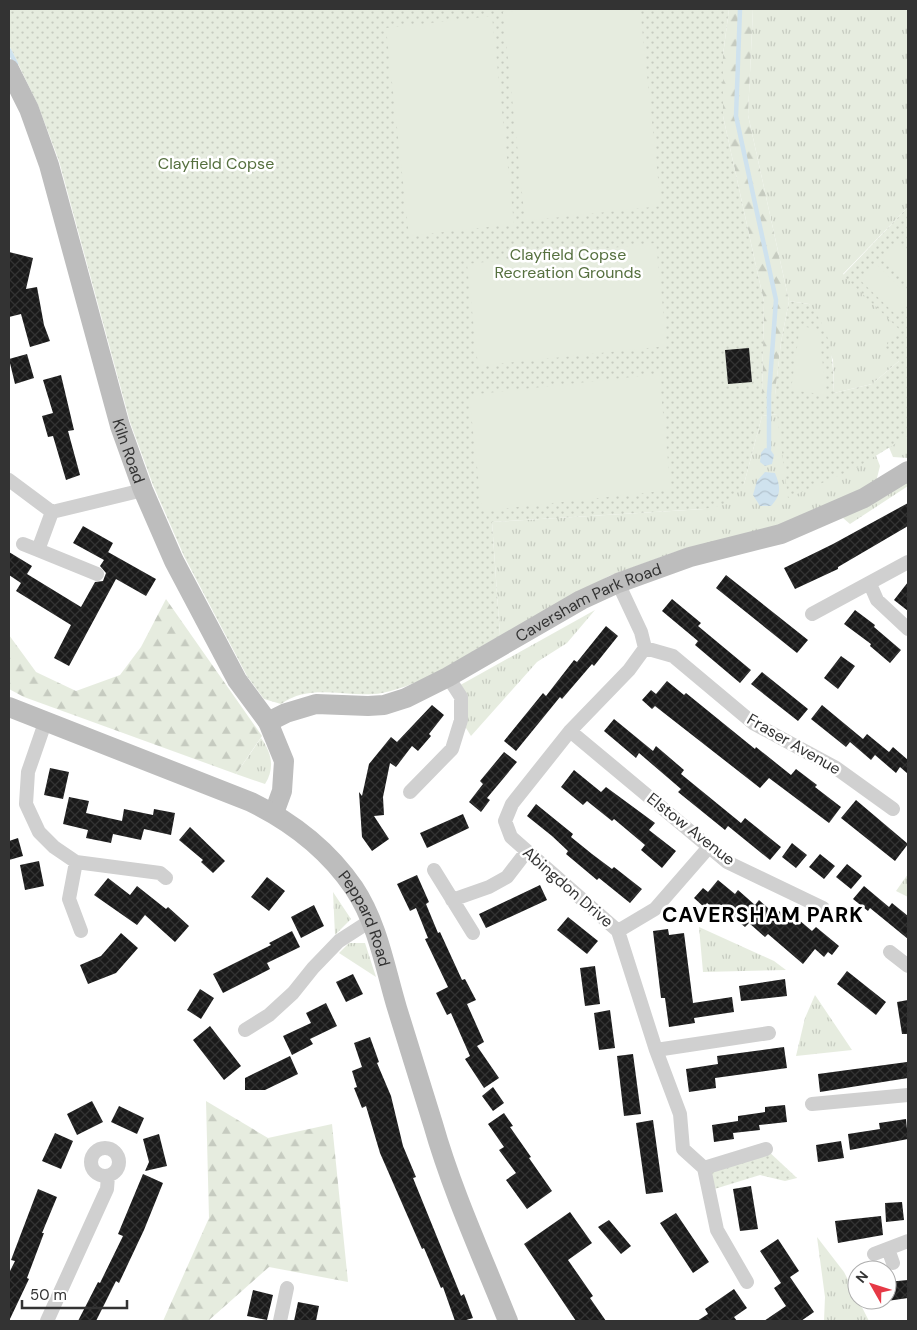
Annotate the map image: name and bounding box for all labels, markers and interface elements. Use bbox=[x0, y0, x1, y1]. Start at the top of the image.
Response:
park label: Clayfield Copse bbox=[158, 153, 274, 174]
park label: Clayfield Copse Recreation Grounds bbox=[494, 244, 642, 283]
street label: Kiln Road bbox=[108, 416, 150, 486]
street label: Caversham Park Road bbox=[511, 558, 664, 646]
street label: Fraser Avenue bbox=[743, 709, 845, 779]
street label: Elstow Avenue bbox=[643, 788, 739, 870]
street label: Abingdon Drive bbox=[518, 842, 618, 932]
street label: Peppard Road bbox=[334, 866, 396, 969]
district label: CAVERSHAM PARK bbox=[662, 901, 864, 929]
north arrow bbox=[847, 1260, 897, 1310]
text: N bbox=[852, 1267, 872, 1286]
scale bar bbox=[22, 1278, 128, 1310]
text: 50 m bbox=[30, 1285, 67, 1305]

